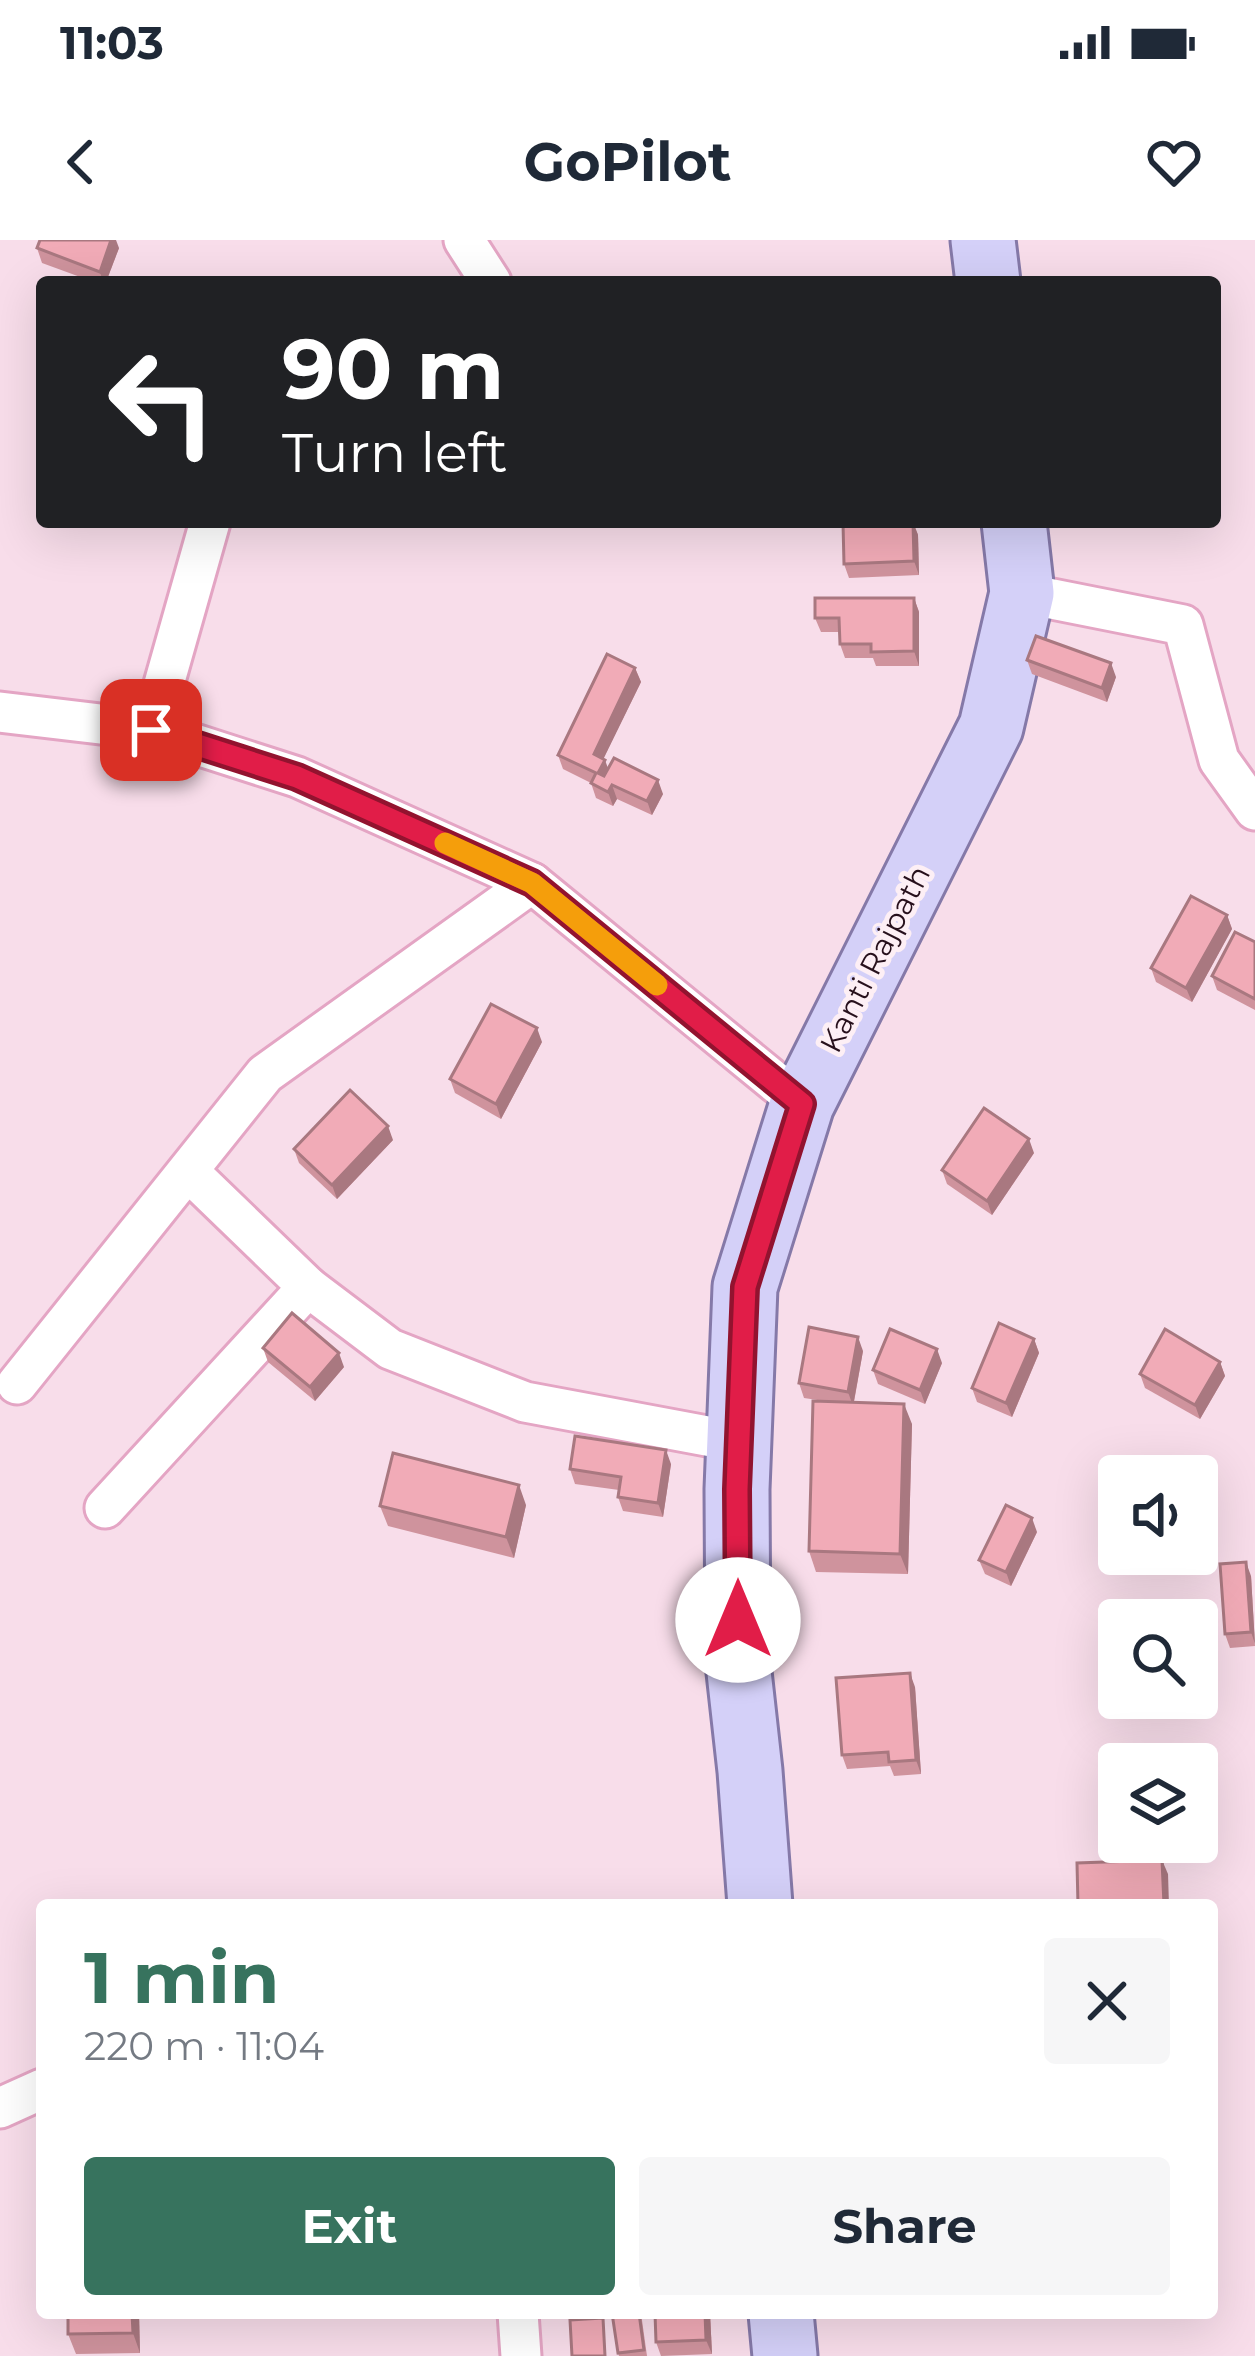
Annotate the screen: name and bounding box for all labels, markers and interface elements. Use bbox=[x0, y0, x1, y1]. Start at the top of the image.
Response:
text: 11:03 bbox=[60, 15, 164, 70]
icon: back bbox=[48, 129, 114, 195]
text: GoPilot bbox=[524, 129, 731, 195]
icon: heart bbox=[1141, 129, 1207, 195]
text: 90 m bbox=[282, 318, 504, 420]
icon: left bbox=[84, 324, 240, 480]
text: Turn left bbox=[282, 420, 508, 486]
pin bbox=[100, 679, 202, 781]
icon: arrive bbox=[118, 697, 184, 763]
street label: Kanti Rajpath bbox=[812, 859, 938, 1059]
map controls bbox=[1098, 1455, 1218, 1863]
button: sound bbox=[1098, 1455, 1218, 1575]
position arrow bbox=[675, 1557, 801, 1683]
button: search bbox=[1098, 1599, 1218, 1719]
button: layers bbox=[1098, 1743, 1218, 1863]
text: 1 min bbox=[84, 1933, 280, 2021]
button: close bbox=[1044, 1938, 1170, 2064]
text: 220 m · 11:04 bbox=[84, 2022, 324, 2070]
button: Exit bbox=[84, 2157, 615, 2295]
button: Share bbox=[639, 2157, 1170, 2295]

